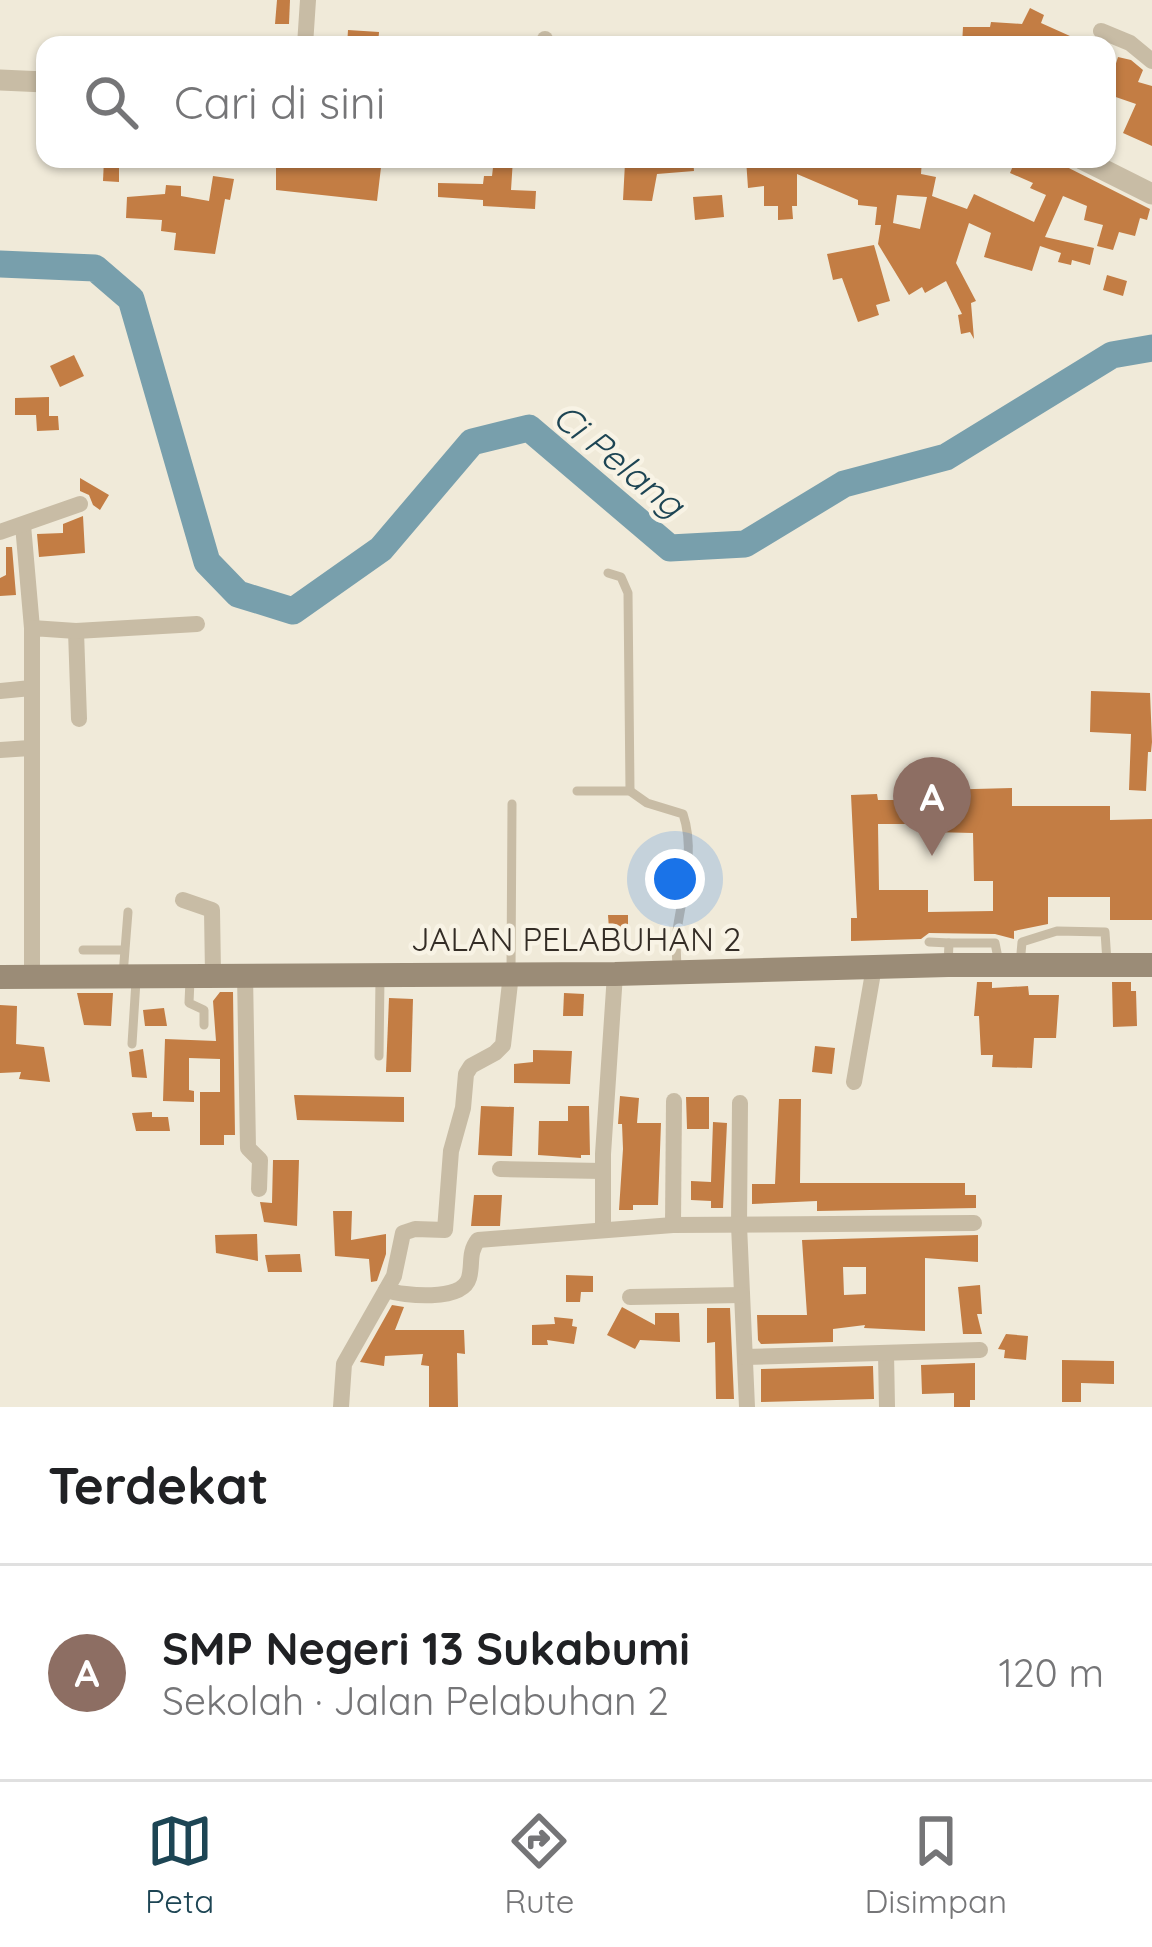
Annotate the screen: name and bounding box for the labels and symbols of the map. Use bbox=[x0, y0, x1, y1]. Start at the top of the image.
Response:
water label: Ci Pelang bbox=[545, 393, 696, 528]
pin: A bbox=[893, 757, 971, 856]
your location bbox=[645, 849, 705, 909]
street label: JALAN PELABUHAN 2 bbox=[411, 918, 741, 959]

